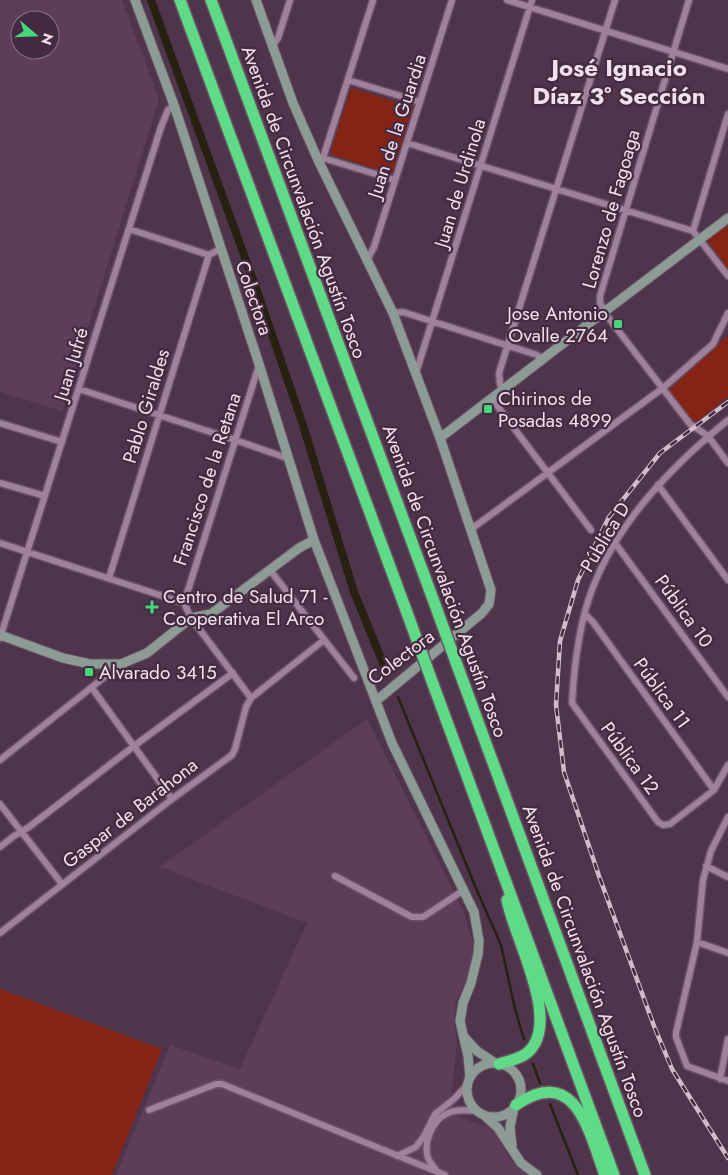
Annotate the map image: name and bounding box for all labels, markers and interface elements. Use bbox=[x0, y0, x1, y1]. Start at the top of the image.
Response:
north arrow bbox=[10, 10, 60, 60]
text: N bbox=[36, 31, 59, 48]
street label: Avenida de Circunvalación Agustín Tosco bbox=[235, 42, 373, 362]
street label: Juan de la Guardia bbox=[360, 50, 433, 204]
district label: José Ignacio Díaz 3° Sección bbox=[532, 50, 706, 113]
street label: Juan de Urdinola bbox=[427, 115, 492, 254]
street label: Lorenzo de Fagoaga bbox=[575, 126, 647, 292]
street label: Colectora bbox=[229, 257, 279, 339]
place label: Jose Antonio Ovalle 2764 bbox=[504, 300, 608, 349]
marker: Jose Antonio Ovalle 2764 bbox=[612, 318, 624, 330]
street label: Juan Jufré bbox=[46, 324, 95, 407]
street label: Pablo Giraldes bbox=[116, 345, 176, 466]
place label: Chirinos de Posadas 4899 bbox=[498, 385, 612, 434]
street label: Francisco de la Retana bbox=[166, 389, 248, 569]
marker: Chirinos de Posadas 4899 bbox=[482, 403, 494, 415]
street label: Avenida de Circunvalación Agustín Tosco bbox=[376, 421, 514, 741]
street label: Pública D bbox=[574, 497, 637, 577]
street label: Pública 10 bbox=[648, 569, 720, 653]
place label: Centro de Salud 71 - Cooperativa El Arco bbox=[163, 583, 328, 632]
marker: Centro de Salud 71 - Cooperativa El Arco bbox=[145, 600, 159, 614]
street label: Colectora bbox=[362, 623, 440, 691]
street label: Pública 11 bbox=[627, 652, 697, 734]
place label: Alvarado 3415 bbox=[99, 659, 217, 686]
marker: Alvarado 3415 bbox=[83, 666, 95, 678]
street label: Pública 12 bbox=[594, 716, 666, 800]
street label: Gaspar de Barahona bbox=[57, 752, 203, 874]
street label: Avenida de Circunvalación Agustín Tosco bbox=[516, 801, 654, 1121]

